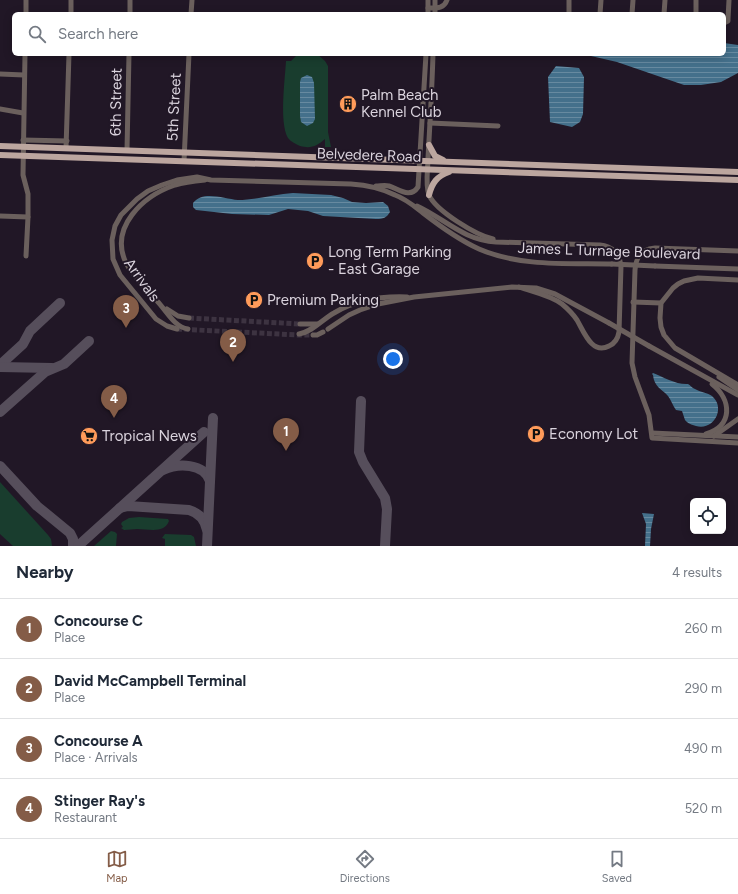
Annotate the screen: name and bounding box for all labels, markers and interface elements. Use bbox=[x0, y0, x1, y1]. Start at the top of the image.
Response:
search box bbox=[12, 12, 726, 56]
icon: search bbox=[26, 23, 48, 45]
text: Search here bbox=[58, 25, 138, 43]
street label: 6th Street bbox=[106, 67, 126, 136]
street label: 5th Street bbox=[163, 72, 185, 142]
place label: Palm Beach Kennel Club bbox=[361, 86, 442, 121]
building icon: Palm Beach Kennel Club bbox=[338, 94, 358, 114]
street label: Belvedere Road bbox=[316, 144, 422, 166]
street label: James L Turnage Boulevard bbox=[517, 239, 701, 263]
place label: Long Term Parking - East Garage bbox=[328, 243, 452, 278]
parking icon: Long Term Parking - East Garage bbox=[305, 251, 325, 271]
street label: Arrivals bbox=[120, 255, 164, 305]
parking icon: Premium Parking bbox=[244, 290, 264, 310]
place label: Premium Parking bbox=[267, 291, 379, 309]
pin: 3 bbox=[113, 295, 139, 328]
pin: 2 bbox=[220, 329, 246, 362]
your location bbox=[383, 349, 403, 369]
pin: 4 bbox=[101, 385, 127, 418]
pin: 1 bbox=[273, 418, 299, 451]
parking icon: Economy Lot bbox=[526, 424, 546, 444]
place label: Economy Lot bbox=[549, 425, 639, 443]
supermarket icon: Tropical News bbox=[79, 426, 99, 446]
place label: Tropical News bbox=[102, 427, 197, 445]
map controls bbox=[690, 498, 726, 534]
button: locate bbox=[690, 498, 726, 534]
text: Nearby bbox=[16, 562, 74, 582]
text: 4 results bbox=[672, 565, 722, 580]
text: Concourse C bbox=[54, 612, 143, 630]
text: 1 bbox=[26, 621, 32, 636]
text: 260 m bbox=[685, 621, 722, 636]
text: Place bbox=[54, 630, 85, 645]
text: David McCampbell Terminal bbox=[54, 672, 246, 690]
text: 2 bbox=[25, 681, 33, 696]
text: 290 m bbox=[685, 681, 722, 696]
text: Place bbox=[54, 690, 85, 705]
text: Concourse A bbox=[54, 732, 143, 750]
text: 3 bbox=[25, 741, 33, 756]
text: 490 m bbox=[684, 741, 722, 756]
text: Place · Arrivals bbox=[54, 750, 138, 765]
text: Stinger Ray's bbox=[54, 792, 145, 810]
text: 4 bbox=[25, 801, 33, 816]
text: 520 m bbox=[685, 801, 722, 816]
text: Restaurant bbox=[54, 810, 117, 825]
tab: Map bbox=[106, 848, 128, 885]
tab: Directions bbox=[340, 848, 390, 885]
tab: Saved bbox=[602, 848, 632, 885]

